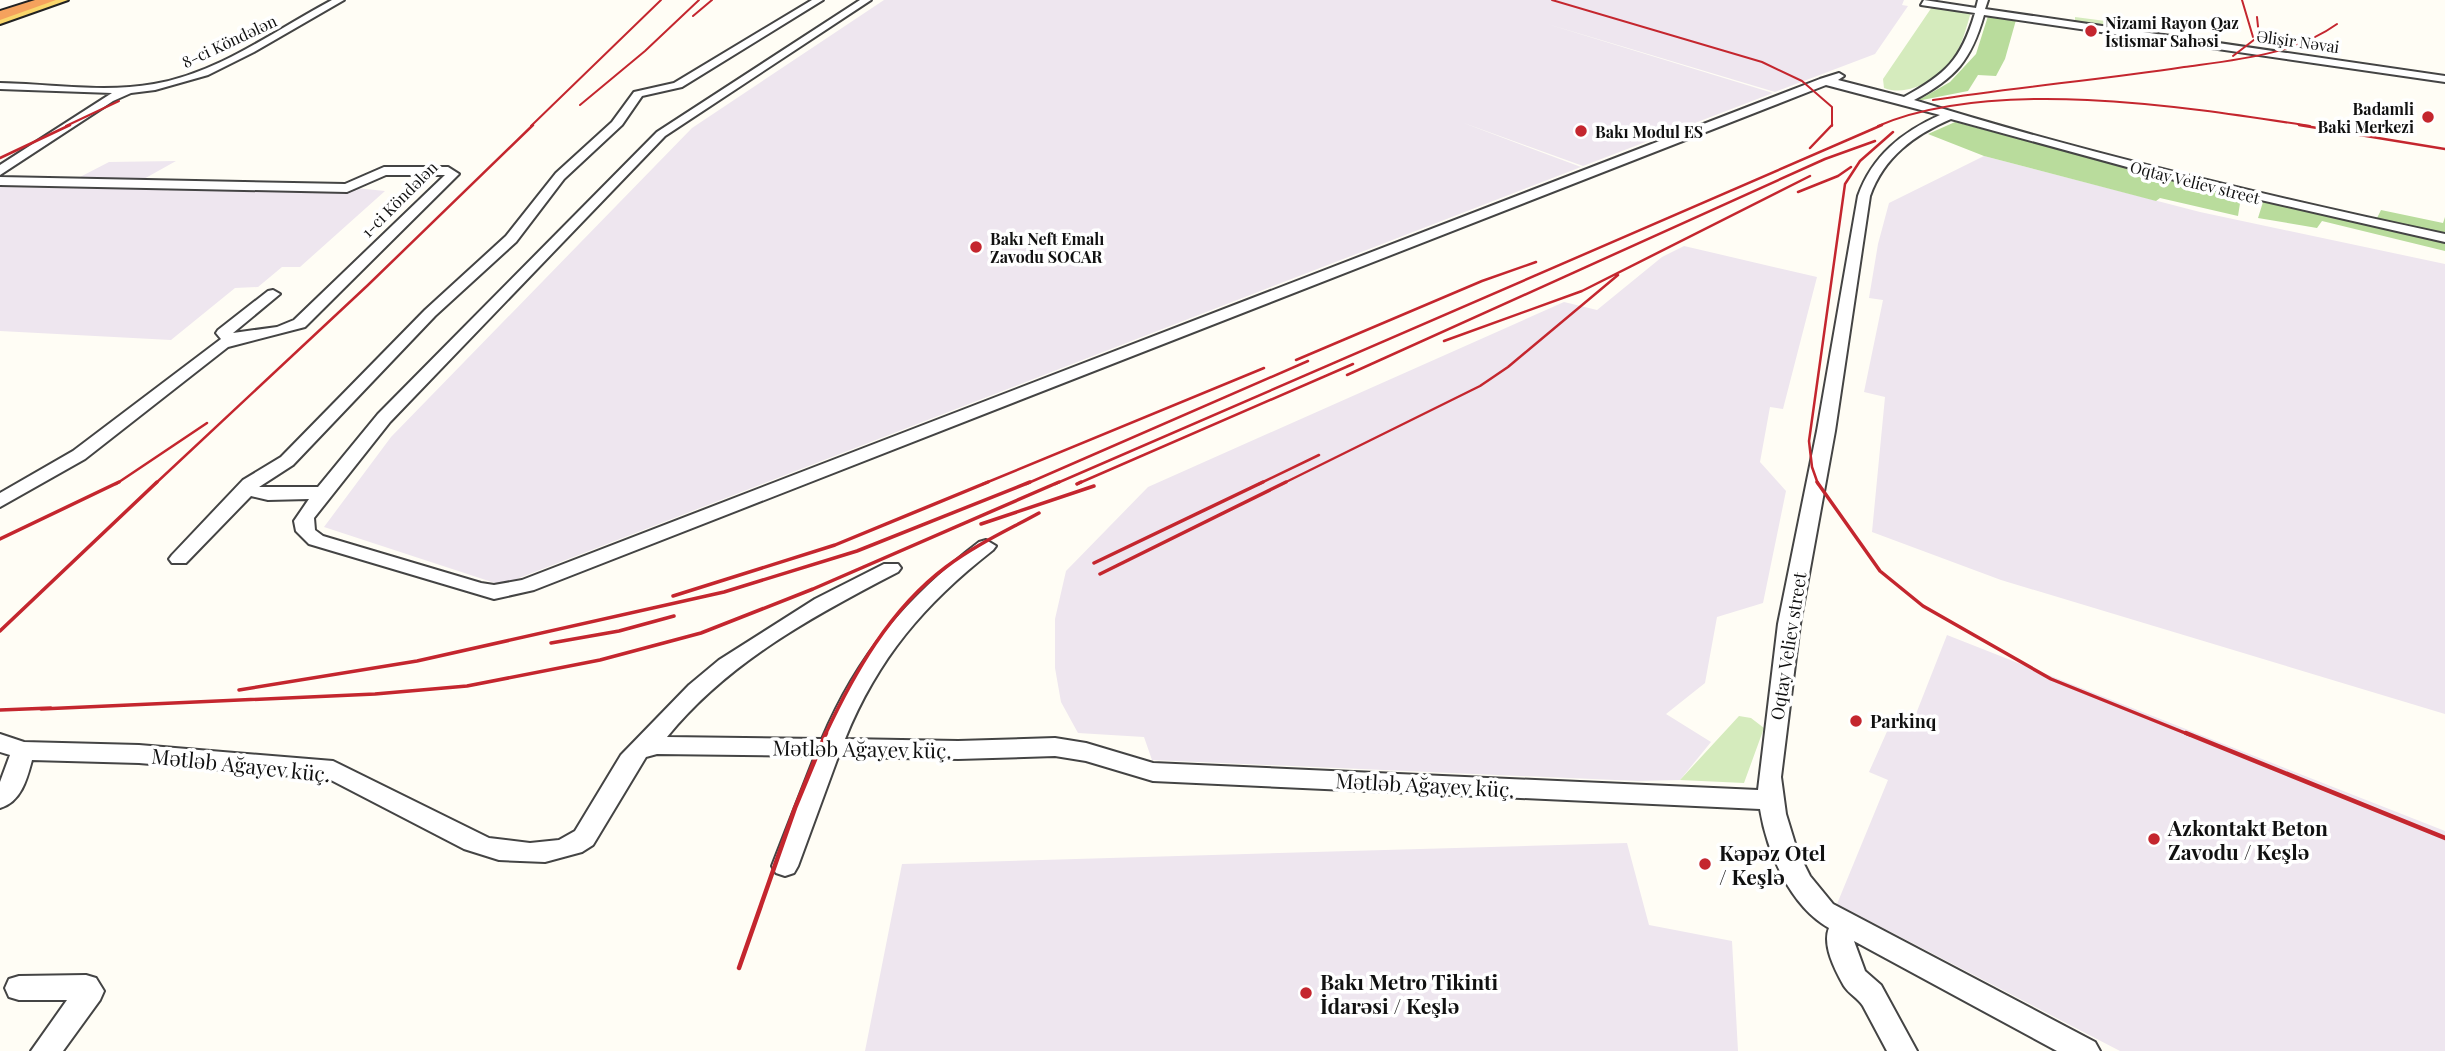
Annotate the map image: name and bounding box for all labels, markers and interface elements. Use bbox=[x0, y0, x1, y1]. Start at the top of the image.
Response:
street label: 8-ci Köndələn bbox=[178, 10, 280, 72]
place label: Nizami Rayon Qaz İstismar Sahəsi bbox=[2105, 12, 2239, 51]
marker: Nizami Rayon Qaz İstismar Sahəsi bbox=[2083, 23, 2099, 39]
street label: Əlişir Nəvai bbox=[2255, 25, 2341, 57]
place label: Badamli Baki Merkezi bbox=[2318, 98, 2414, 137]
marker: Badamli Baki Merkezi bbox=[2420, 109, 2436, 125]
place label: Bakı Modul ES bbox=[1595, 121, 1703, 142]
marker: Bakı Modul ES bbox=[1573, 123, 1589, 139]
street label: 1-ci Köndələn bbox=[356, 156, 442, 242]
street label: Oqtay Veliev street bbox=[2128, 156, 2262, 208]
place label: Bakı Neft Emalı Zavodu SOCAR bbox=[990, 228, 1104, 267]
marker: Bakı Neft Emalı Zavodu SOCAR bbox=[968, 239, 984, 255]
street label: Oqtay Veliev street bbox=[1764, 570, 1812, 722]
place label: Parkinq bbox=[1870, 709, 1937, 733]
marker: Parkinq bbox=[1848, 713, 1864, 729]
street label: Mətləb Ağayev küç. bbox=[772, 732, 952, 764]
street label: Mətləb Ağayev küç. bbox=[150, 741, 332, 787]
street label: Mətləb Ağayev küç. bbox=[1335, 765, 1515, 803]
place label: Azkontakt Beton Zavodu / Keşlə bbox=[2167, 813, 2328, 865]
marker: Azkontakt Beton Zavodu / Keşlə bbox=[2146, 831, 2162, 847]
place label: Kəpəz Otel / Keşlə bbox=[1719, 838, 1826, 890]
marker: Kəpəz Otel / Keşlə bbox=[1697, 856, 1713, 872]
place label: Bakı Metro Tikinti İdarəsi / Keşlə bbox=[1320, 967, 1498, 1019]
marker: Bakı Metro Tikinti İdarəsi / Keşlə bbox=[1298, 985, 1314, 1001]

